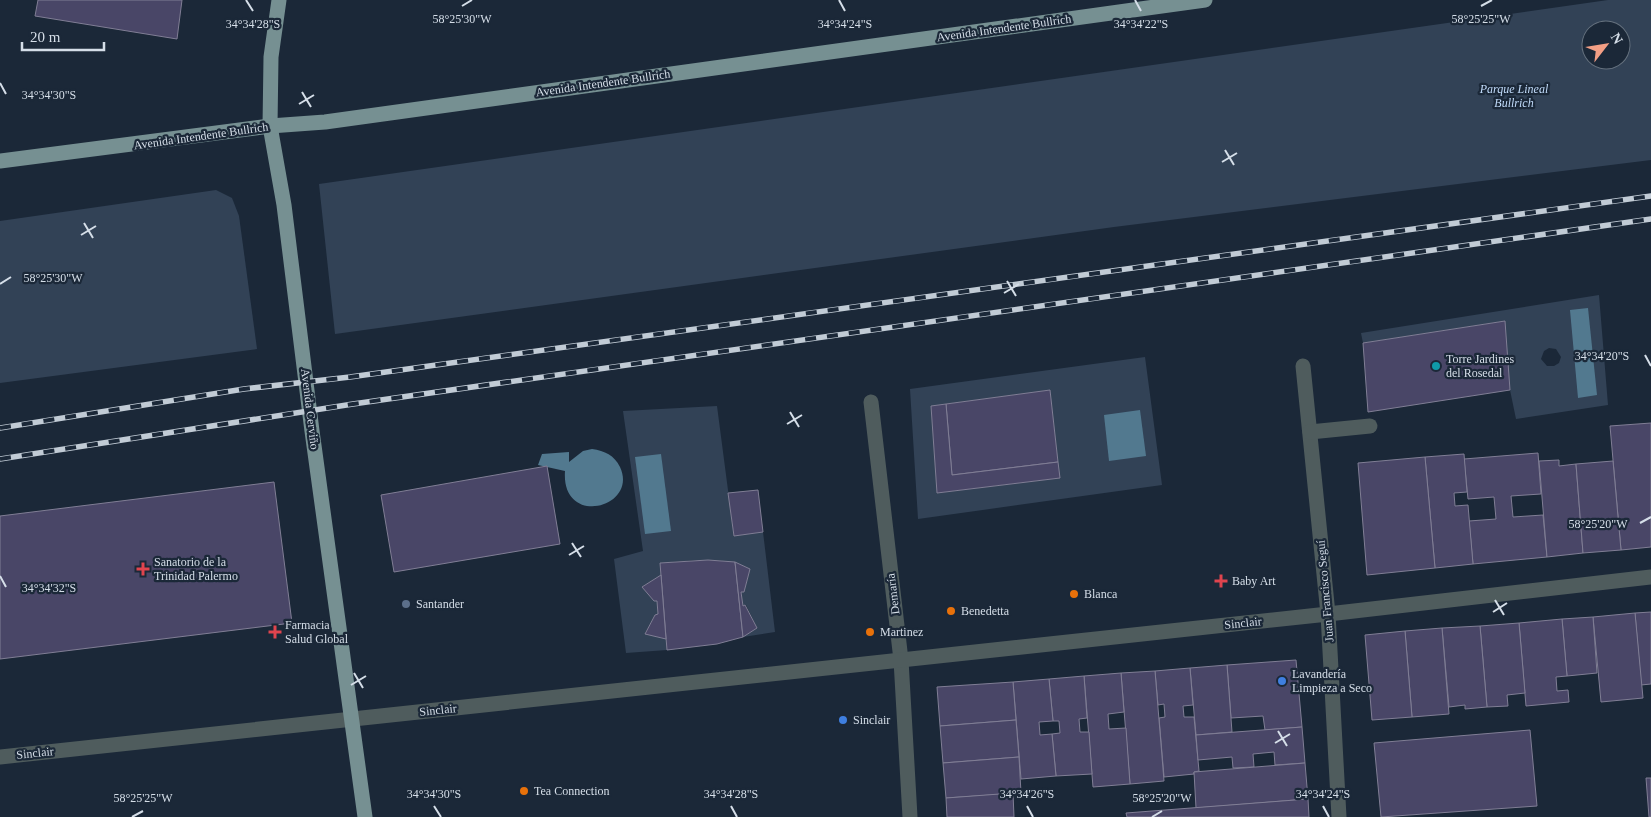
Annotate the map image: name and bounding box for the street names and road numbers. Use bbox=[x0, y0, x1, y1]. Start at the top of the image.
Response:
street label: Avenida Intendente Bullrich bbox=[936, 12, 1072, 44]
street label: Avenida Intendente Bullrich bbox=[535, 67, 671, 99]
street label: Avenida Intendente Bullrich bbox=[133, 120, 269, 152]
street label: Avenida Cerviño bbox=[298, 368, 322, 450]
street label: Juan Francisco Seguí bbox=[1314, 539, 1336, 642]
street label: Demaría bbox=[883, 572, 902, 615]
street label: Sinclair bbox=[1224, 614, 1262, 632]
street label: Sinclair bbox=[419, 701, 457, 719]
street label: Sinclair bbox=[16, 744, 54, 762]

